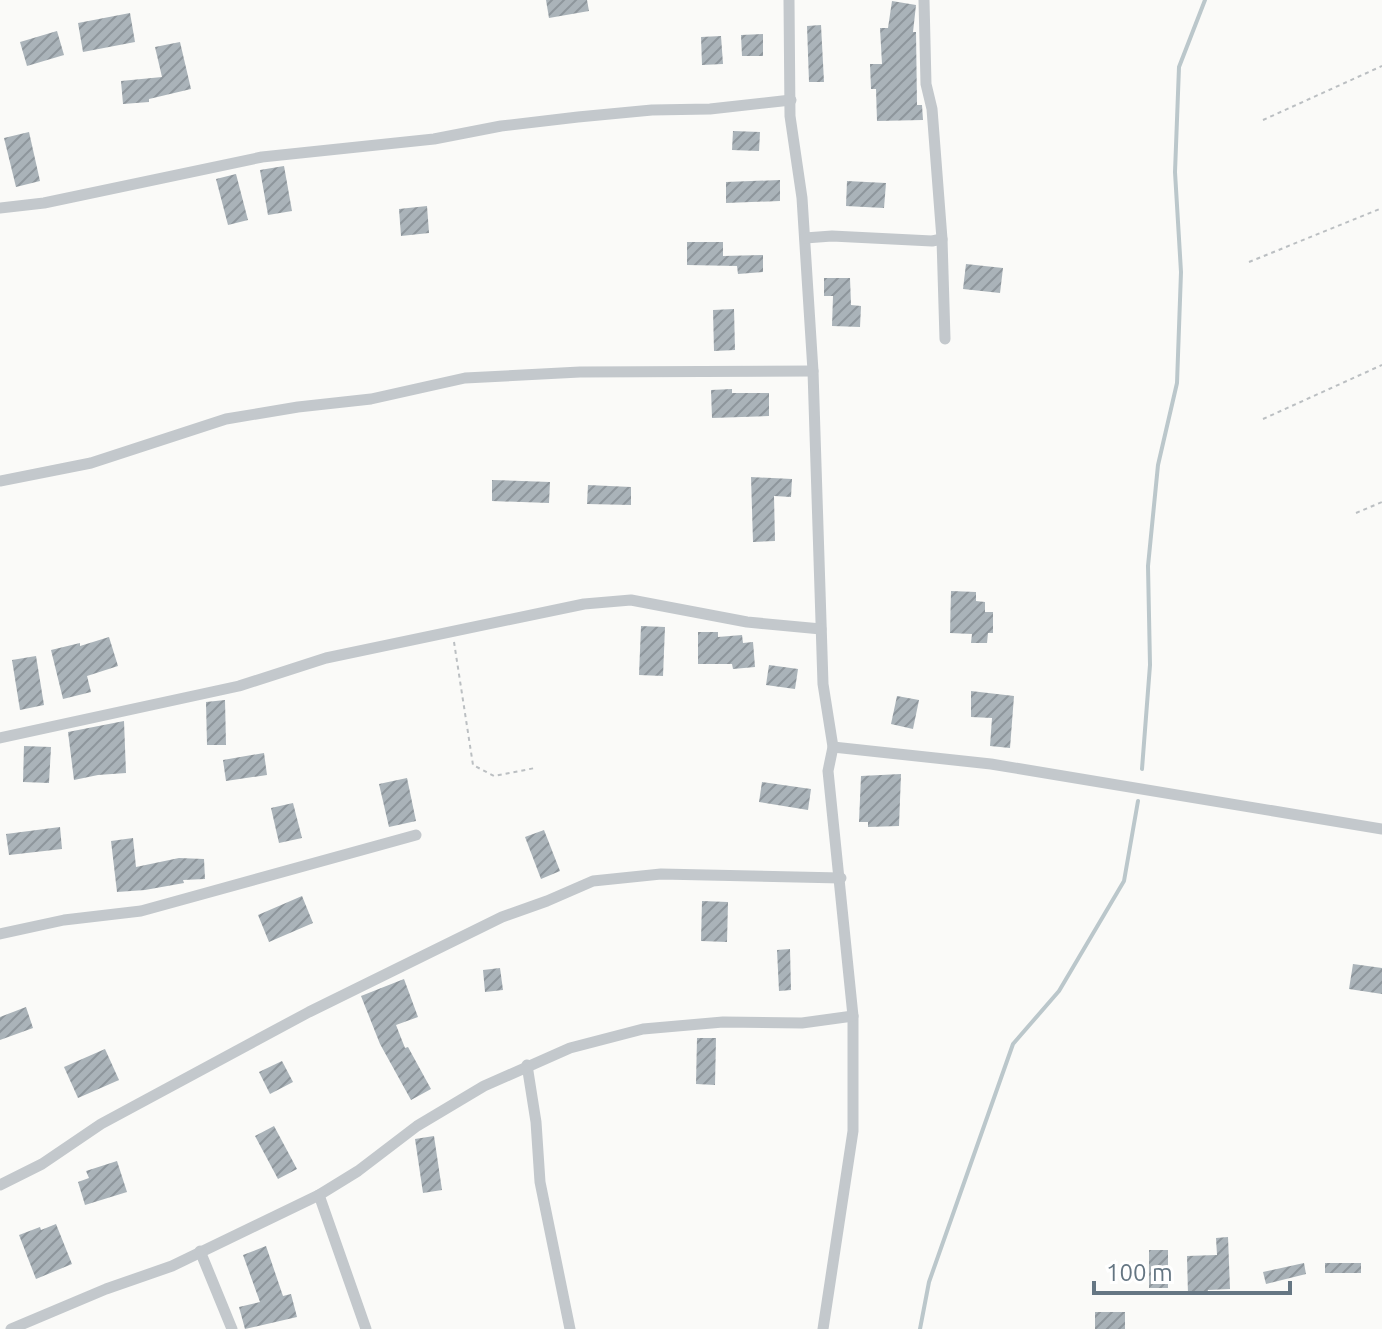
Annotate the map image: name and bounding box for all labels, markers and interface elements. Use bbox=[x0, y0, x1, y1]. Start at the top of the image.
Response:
scale bar bbox=[1094, 1245, 1290, 1295]
text: 100 m bbox=[1106, 1259, 1173, 1286]

